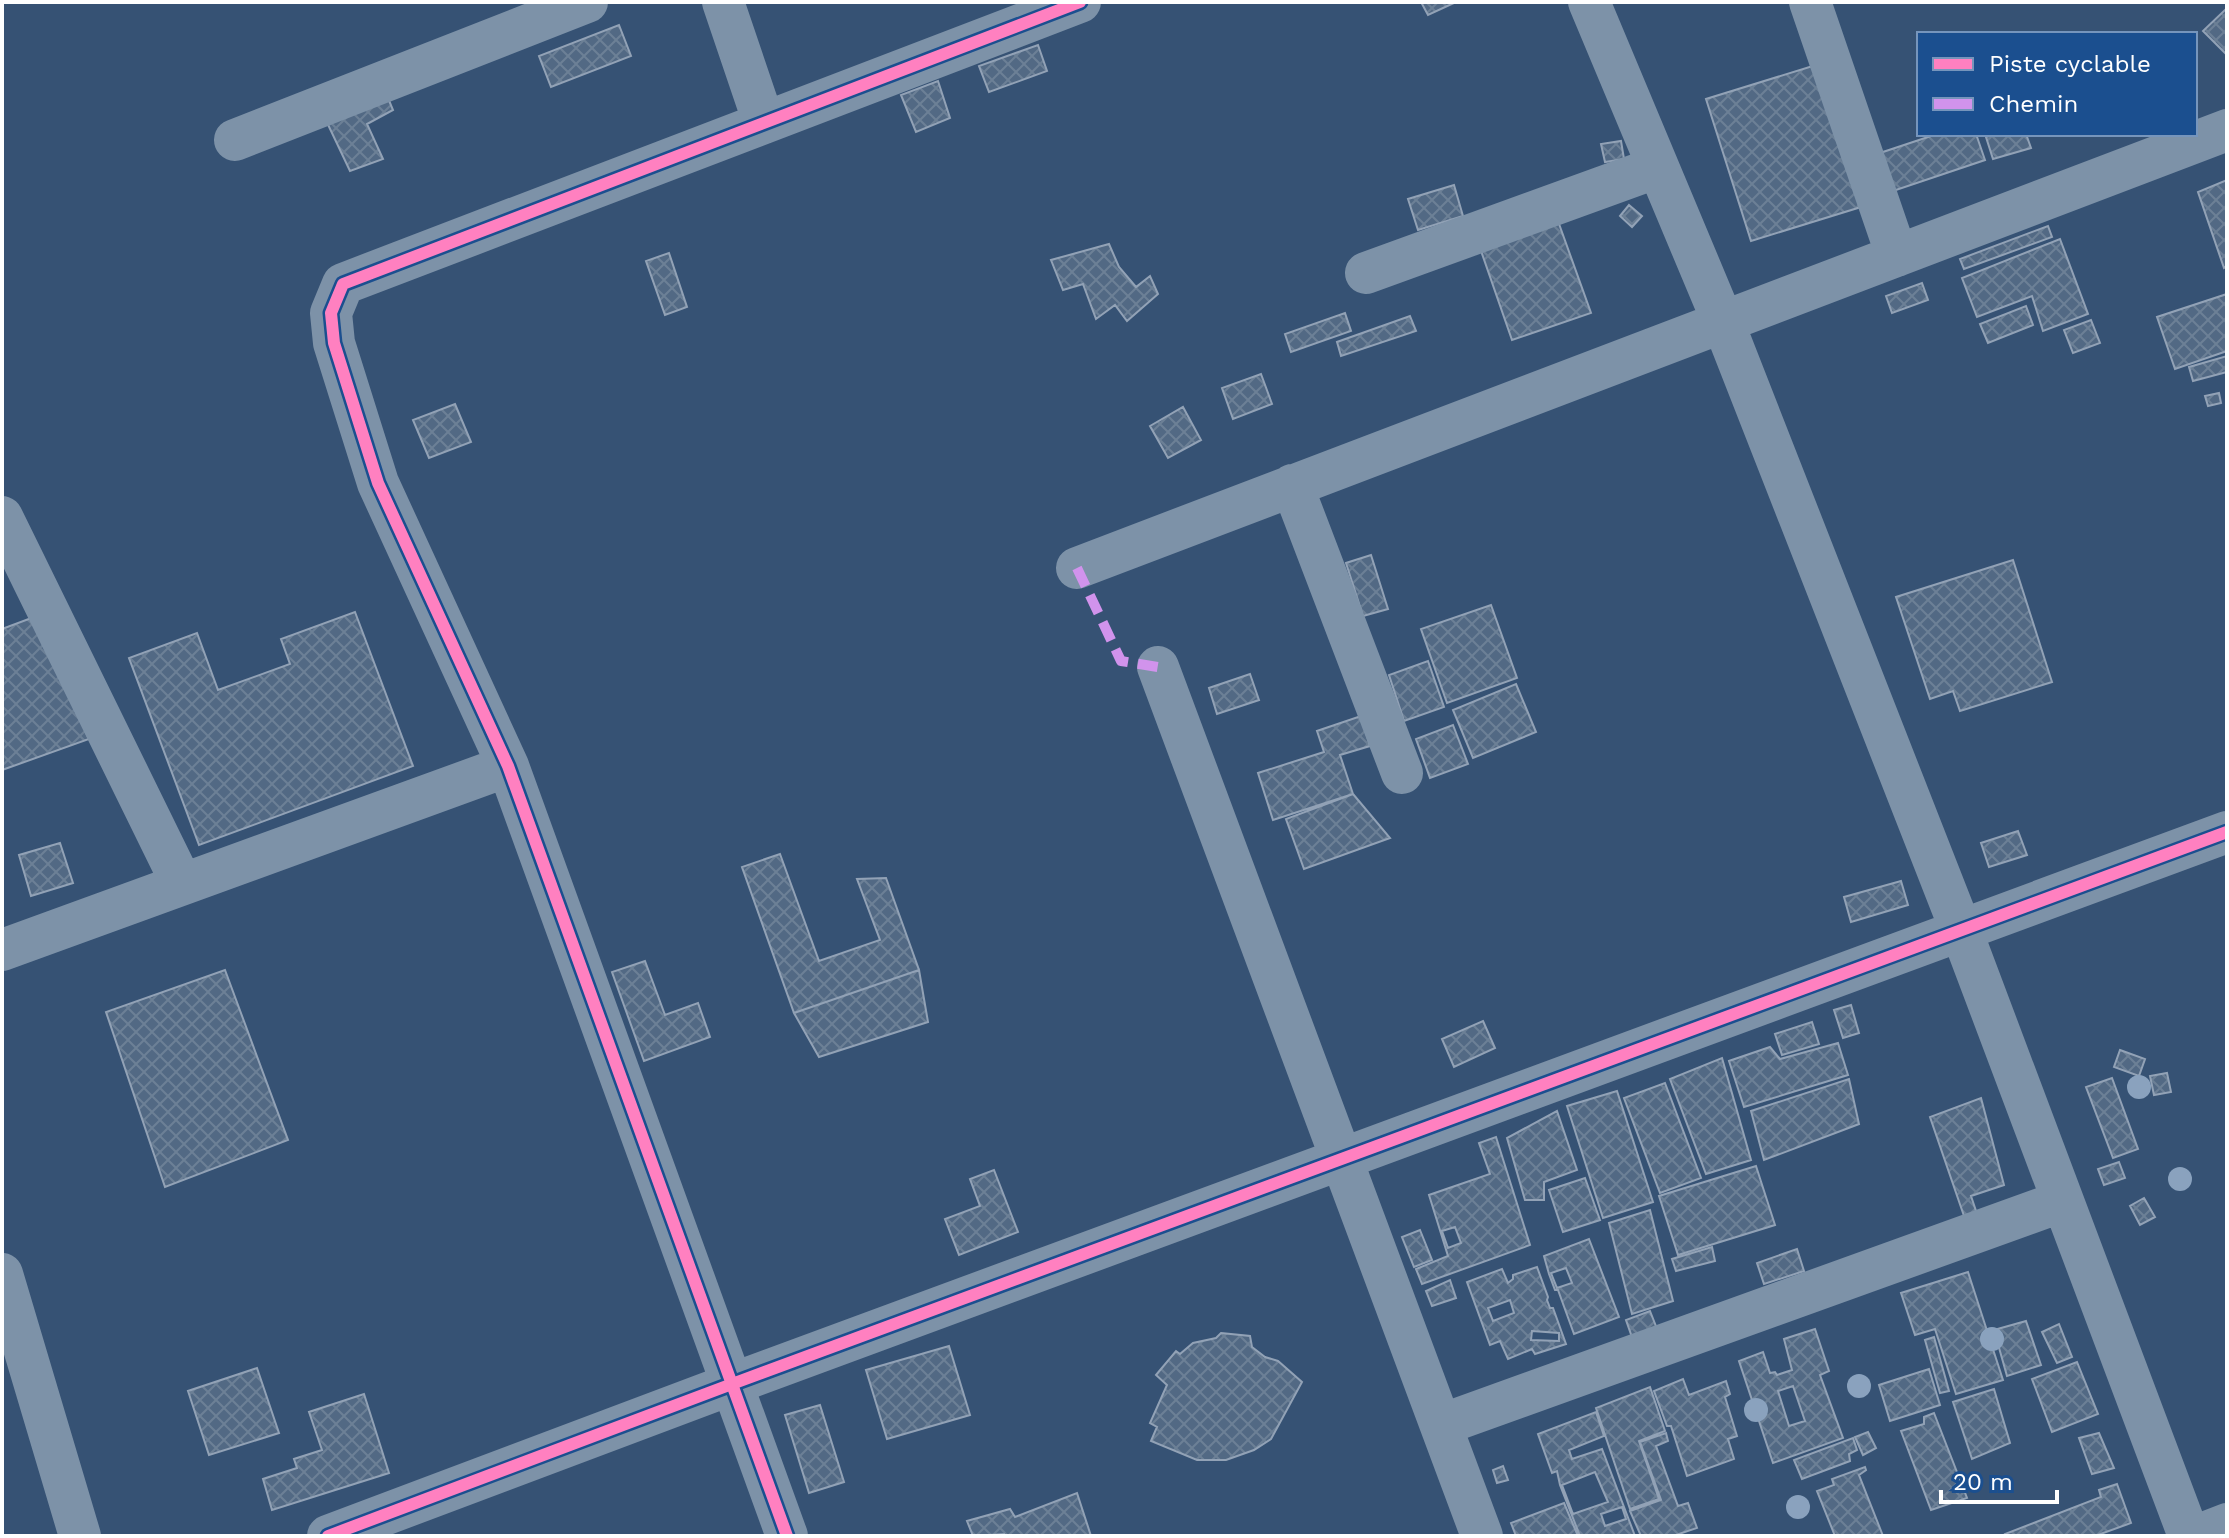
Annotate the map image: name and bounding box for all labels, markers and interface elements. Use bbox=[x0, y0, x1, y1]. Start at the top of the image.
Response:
legend bbox=[1917, 32, 2197, 136]
text: Piste cyclable bbox=[1989, 50, 2151, 78]
text: Chemin bbox=[1989, 90, 2078, 118]
scale bar bbox=[1941, 1454, 2057, 1504]
text: 20 m bbox=[1953, 1468, 2013, 1496]

